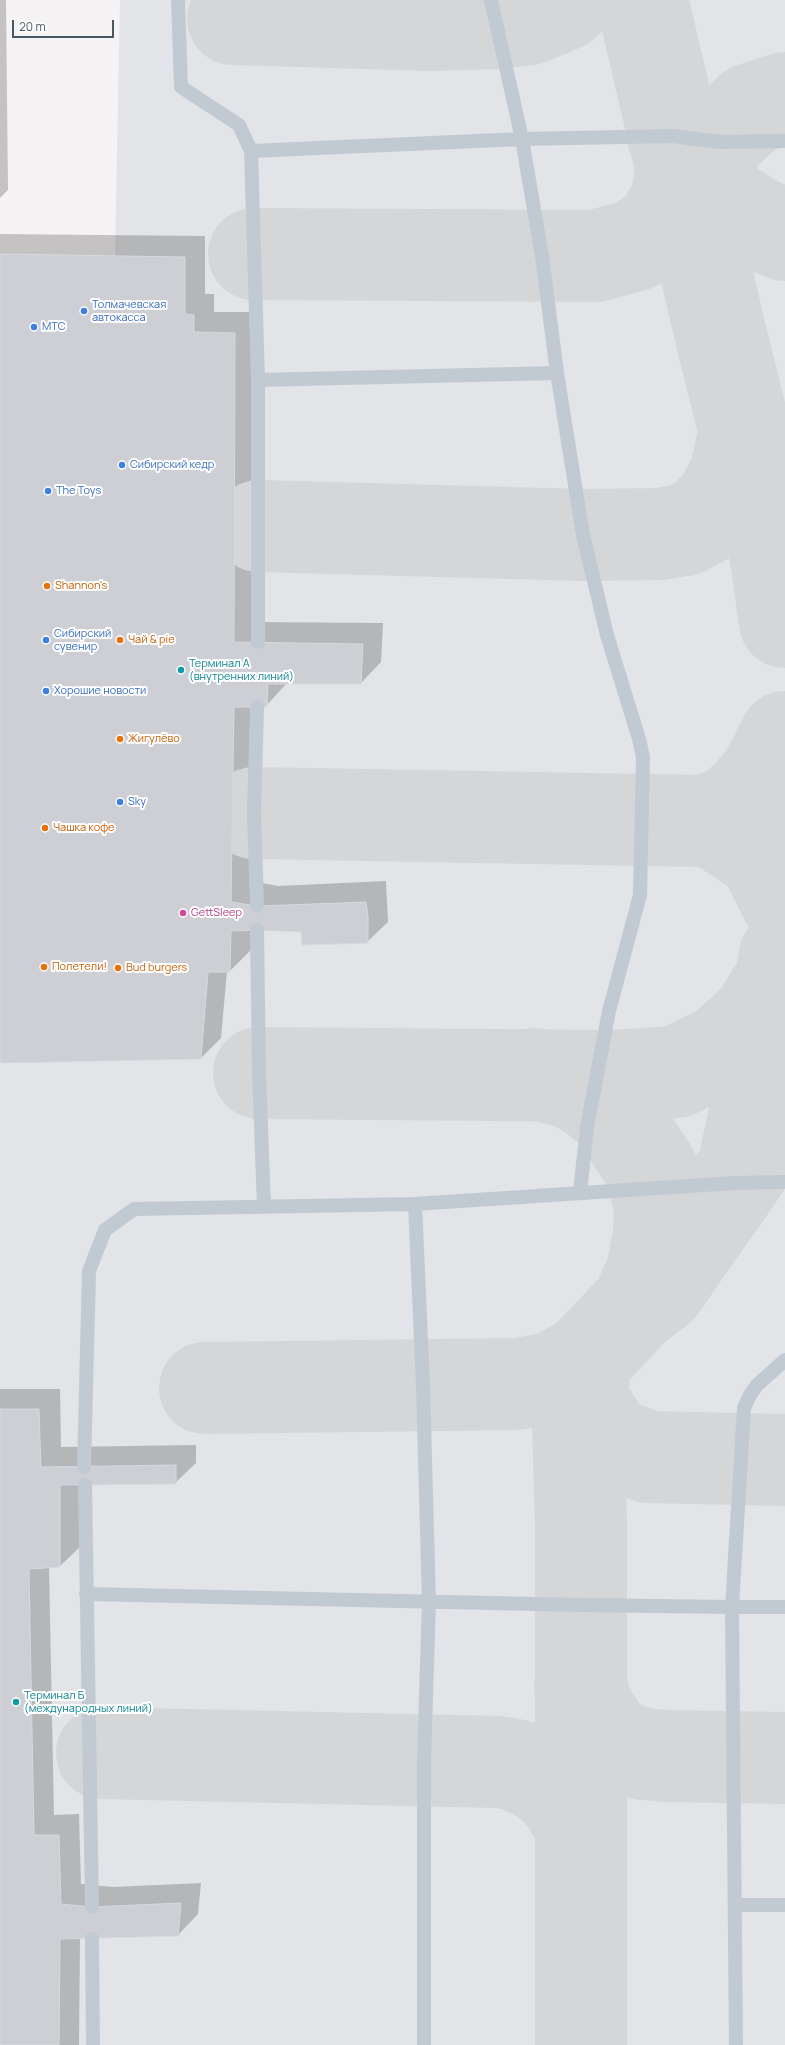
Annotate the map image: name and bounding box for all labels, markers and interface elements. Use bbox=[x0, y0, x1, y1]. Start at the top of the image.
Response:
scale bar bbox=[14, 12, 116, 38]
text: 20 m bbox=[19, 18, 46, 35]
place label: Толмачевская автокасса bbox=[92, 298, 166, 324]
marker: Толмачевская автокасса bbox=[79, 306, 89, 316]
place label: МТС bbox=[42, 320, 66, 334]
marker: МТС bbox=[29, 322, 39, 332]
place label: Сибирский кедр bbox=[130, 458, 214, 472]
marker: Сибирский кедр bbox=[117, 460, 127, 470]
place label: The Toys bbox=[56, 484, 101, 498]
marker: The Toys bbox=[43, 486, 53, 496]
place label: Shannon's bbox=[55, 579, 107, 593]
marker: Shannon's bbox=[42, 581, 52, 591]
place label: Сибирский сувенир bbox=[54, 627, 111, 653]
place label: Чай & pie bbox=[128, 633, 175, 647]
marker: Сибирский сувенир bbox=[41, 635, 51, 645]
marker: Чай & pie bbox=[115, 635, 125, 645]
place label: Терминал А (внутренних линий) bbox=[189, 657, 294, 683]
marker: Терминал А (внутренних линий) bbox=[176, 665, 186, 675]
place label: Хорошие новости bbox=[54, 684, 146, 698]
marker: Хорошие новости bbox=[41, 686, 51, 696]
place label: Жигулёво bbox=[128, 732, 180, 746]
marker: Жигулёво bbox=[115, 734, 125, 744]
place label: Sky bbox=[128, 795, 146, 809]
marker: Sky bbox=[115, 797, 125, 807]
place label: Чашка кофе bbox=[53, 821, 115, 835]
marker: Чашка кофе bbox=[40, 823, 50, 833]
place label: GettSleep bbox=[191, 906, 242, 920]
marker: GettSleep bbox=[178, 908, 188, 918]
place label: Полетели! bbox=[52, 960, 107, 974]
place label: Bud burgers bbox=[126, 961, 187, 975]
marker: Полетели! bbox=[39, 962, 49, 972]
marker: Bud burgers bbox=[113, 963, 123, 973]
place label: Терминал Б (международных линий) bbox=[24, 1689, 153, 1715]
marker: Терминал Б (международных линий) bbox=[11, 1697, 21, 1707]

